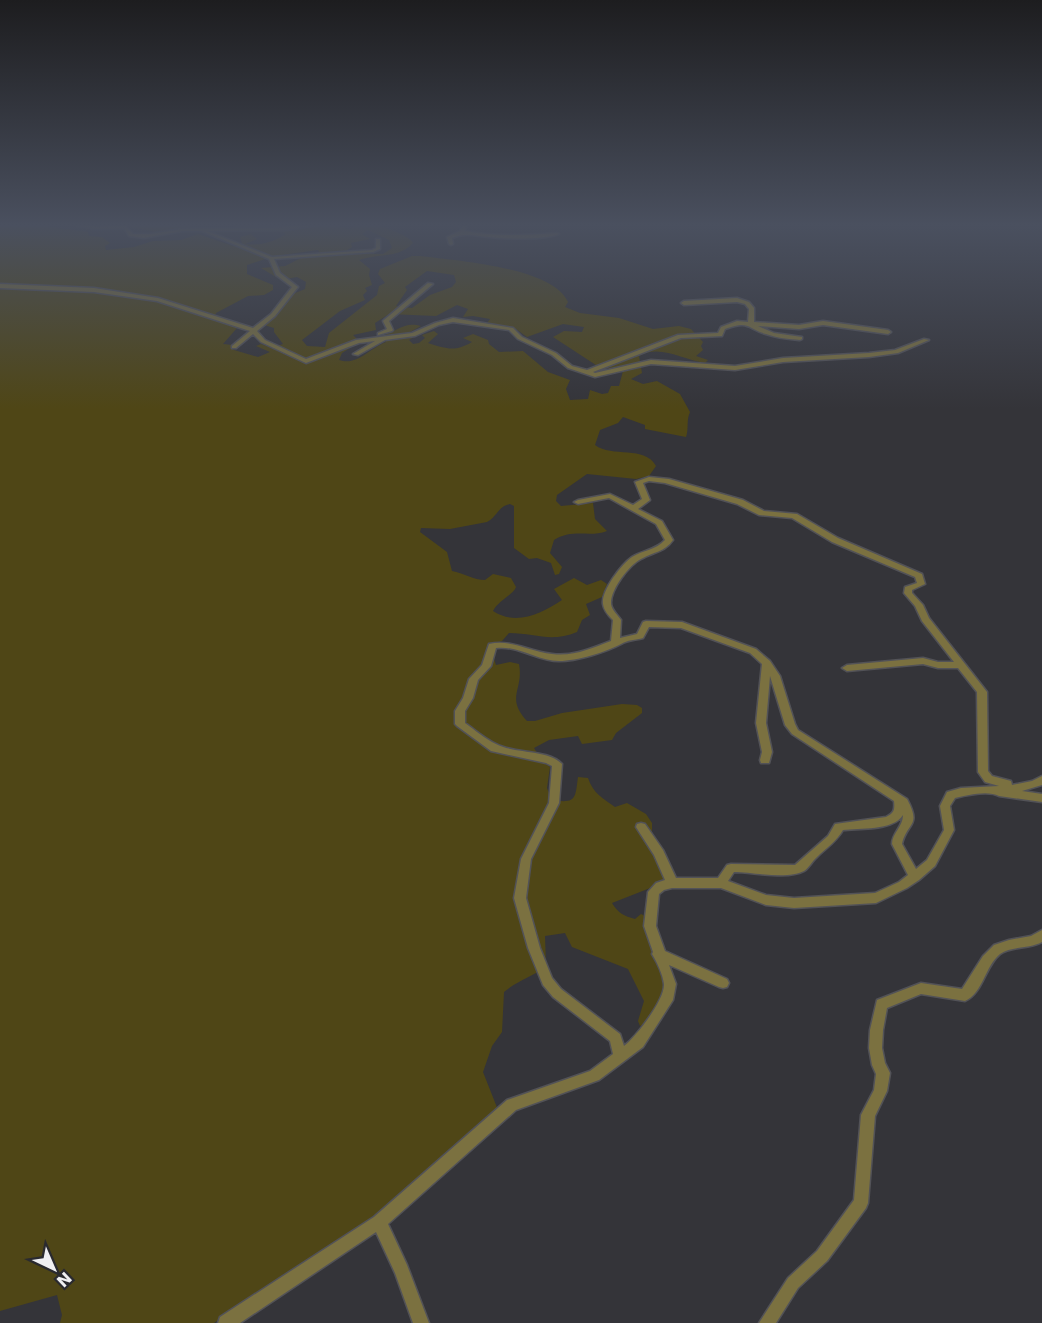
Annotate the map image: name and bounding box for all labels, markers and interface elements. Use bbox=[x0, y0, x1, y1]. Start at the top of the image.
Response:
north arrow bbox=[24, 1239, 84, 1299]
text: N bbox=[53, 1268, 75, 1291]

